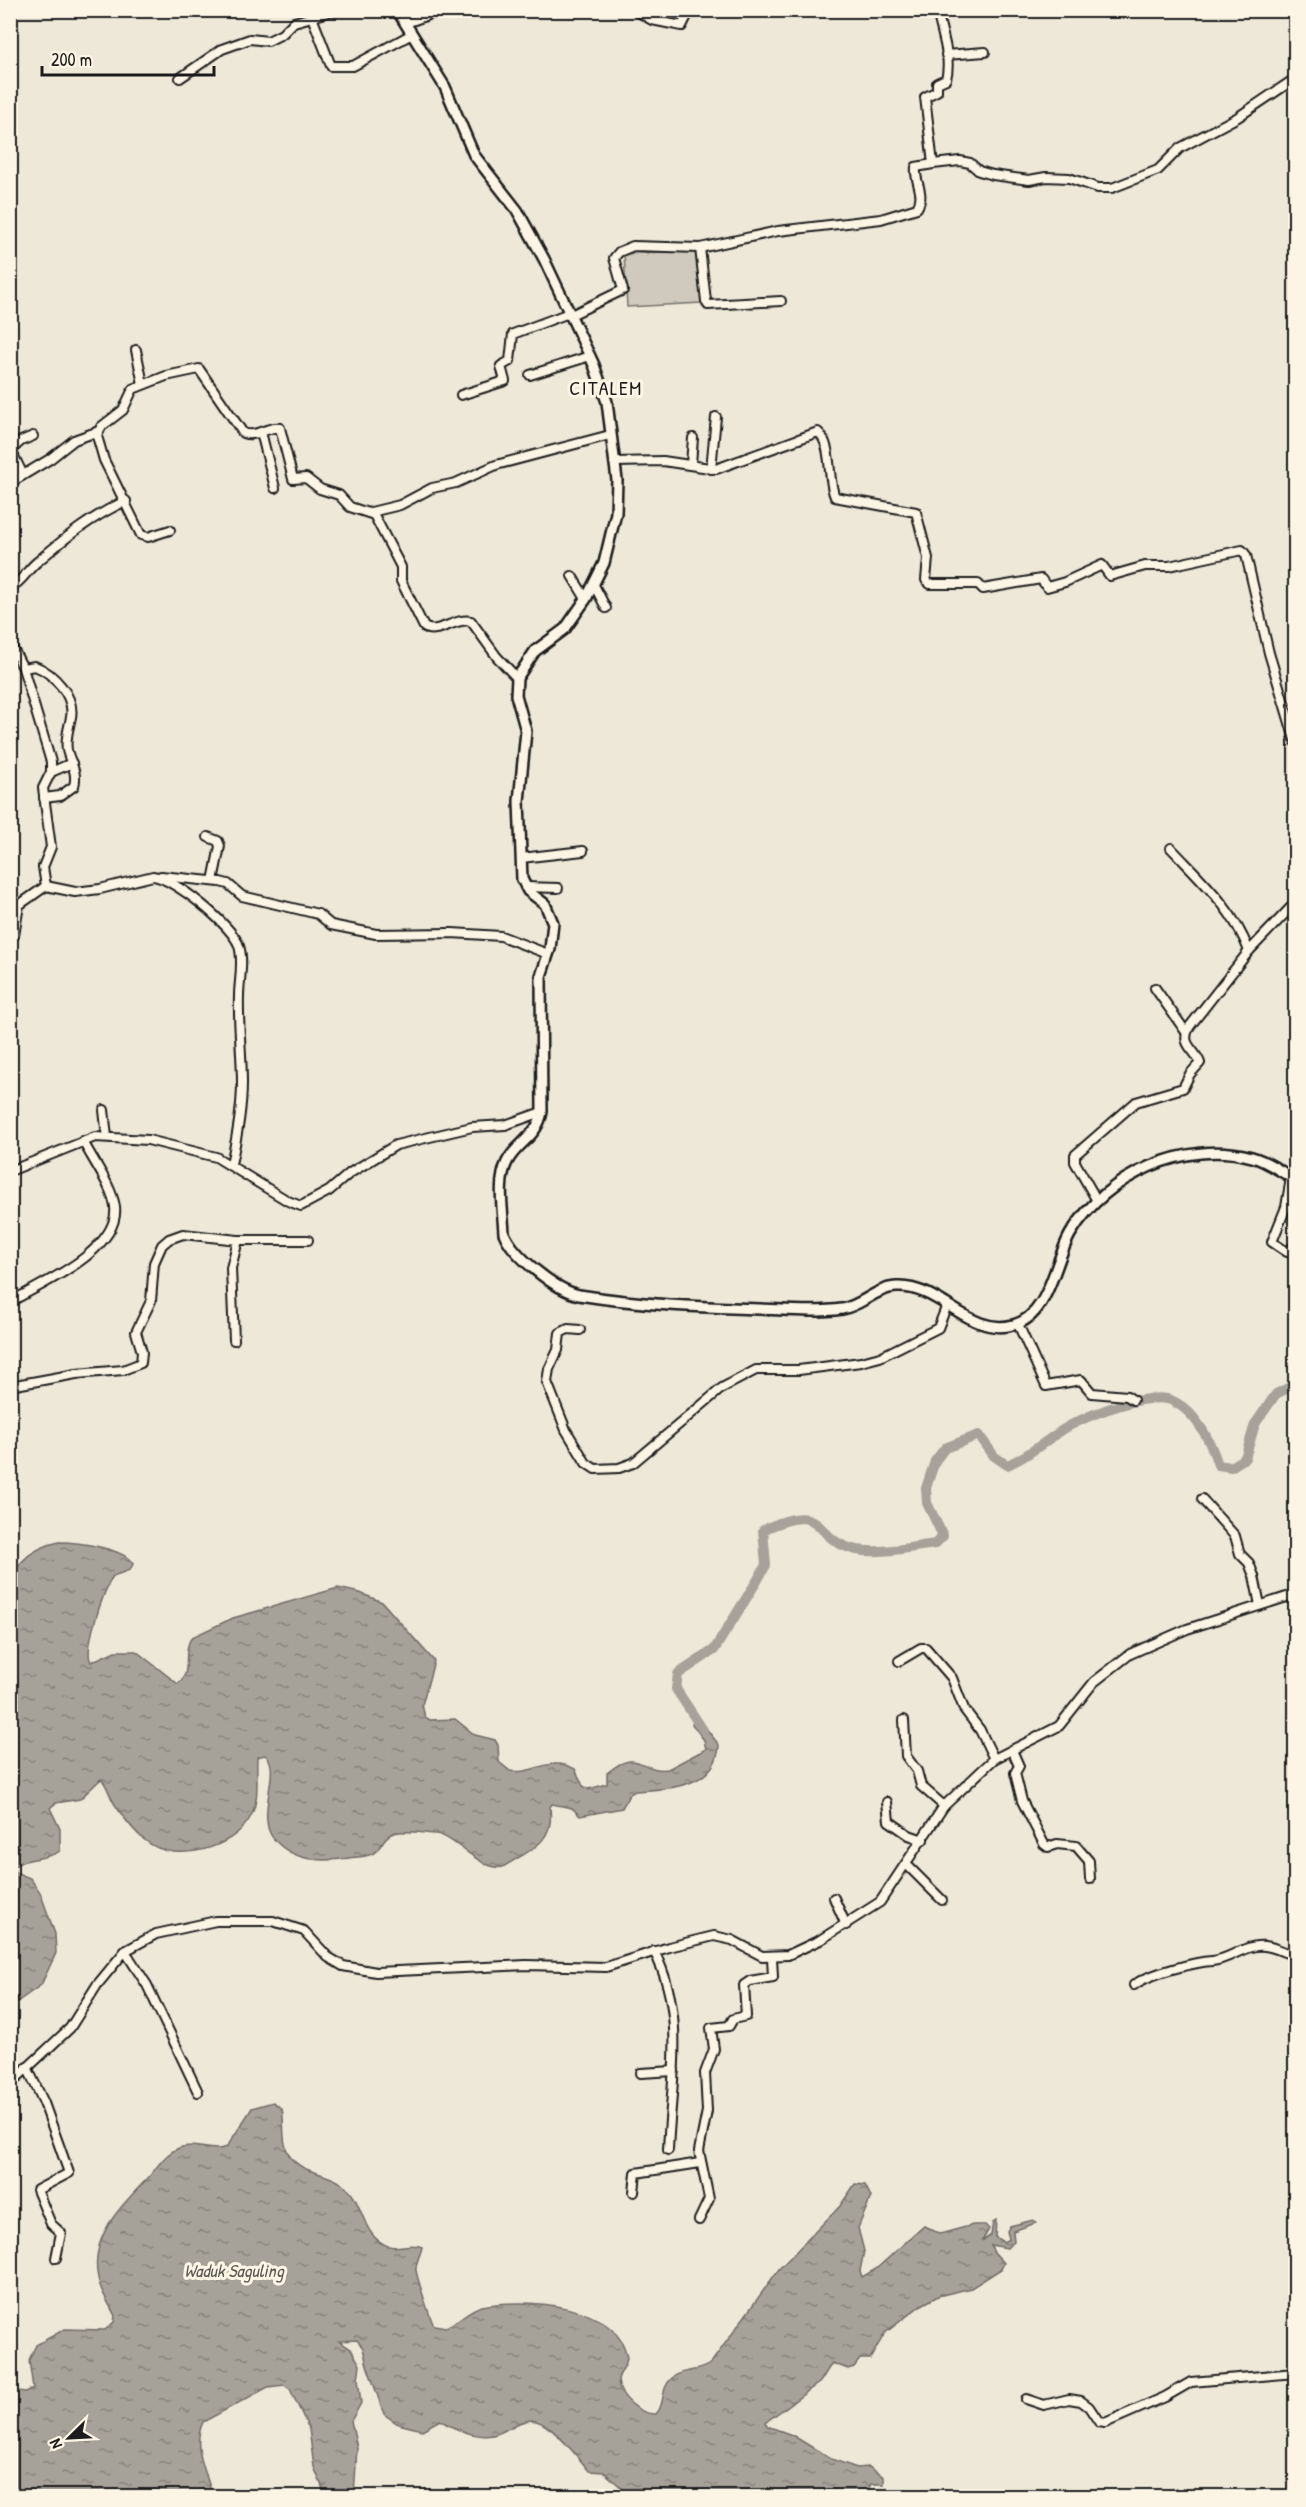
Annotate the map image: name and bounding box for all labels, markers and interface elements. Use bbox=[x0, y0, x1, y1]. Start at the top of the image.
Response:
scale bar bbox=[42, 39, 214, 77]
text: 200 m bbox=[51, 47, 92, 72]
district label: CITALEM bbox=[569, 374, 643, 401]
water label: Waduk Saguling bbox=[184, 2258, 285, 2283]
north arrow bbox=[39, 2408, 99, 2468]
text: N bbox=[43, 2435, 67, 2452]

